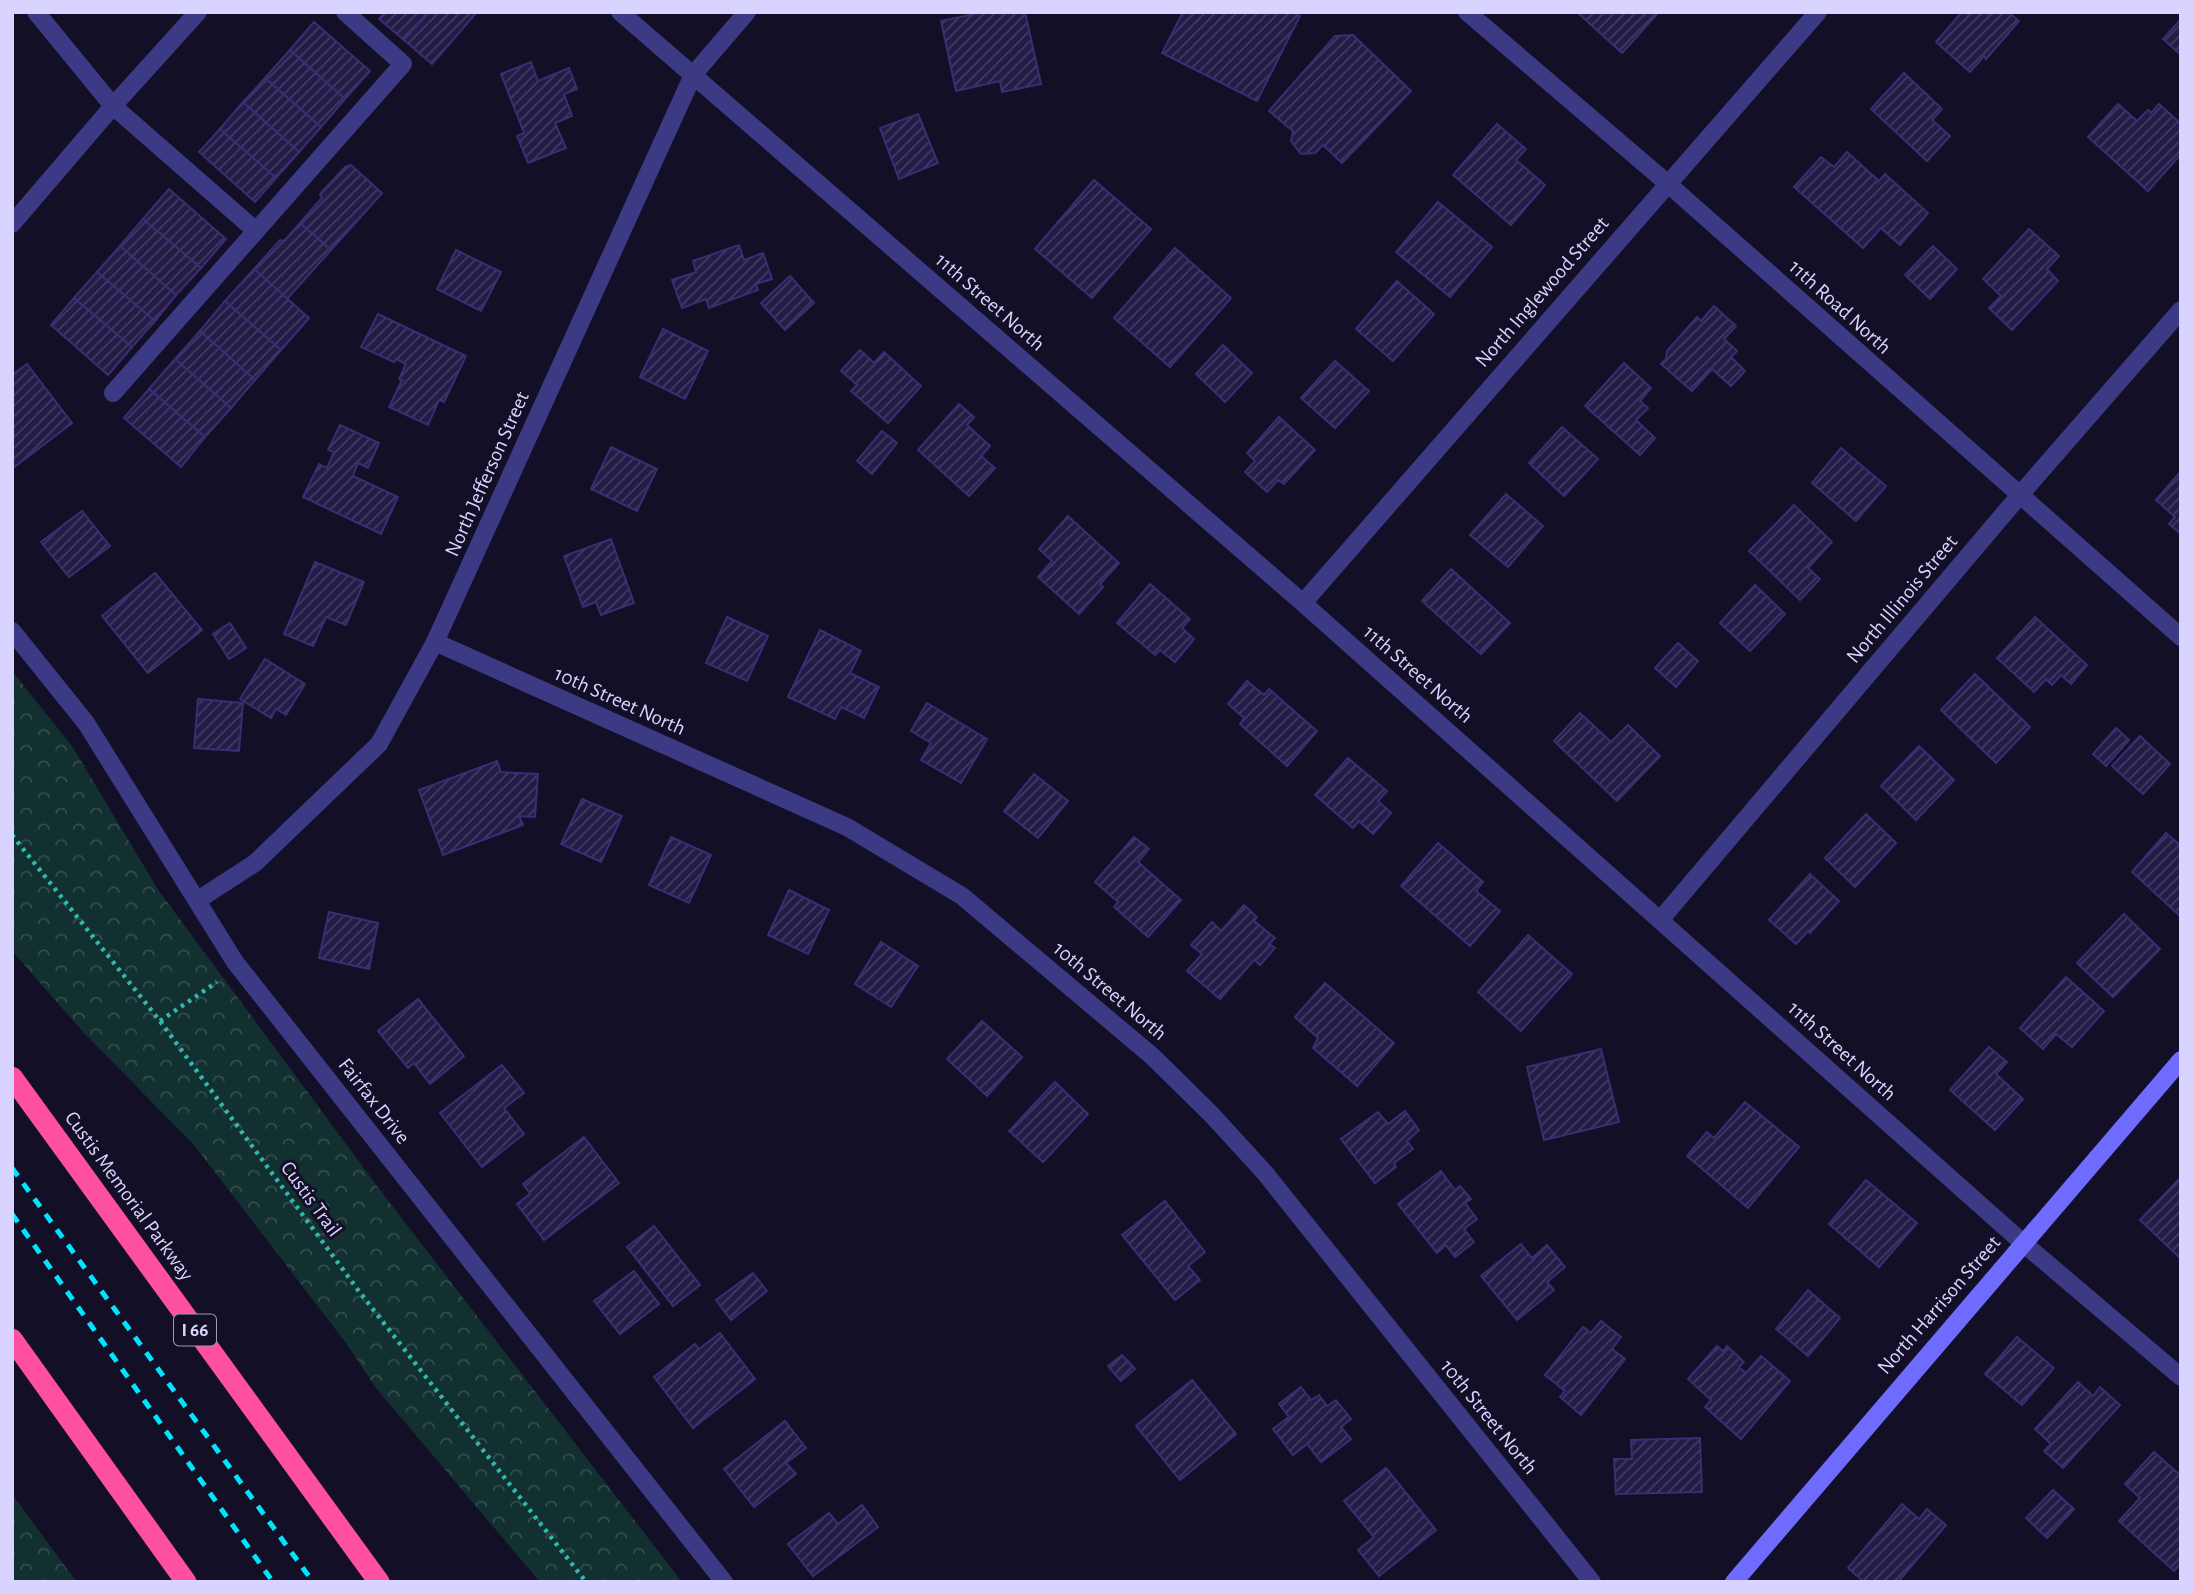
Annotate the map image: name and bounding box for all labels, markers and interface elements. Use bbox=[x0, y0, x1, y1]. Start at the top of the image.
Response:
street label: North Inglewood Street bbox=[1471, 213, 1613, 371]
street label: 11th Street North bbox=[931, 249, 1049, 355]
street label: 11th Road North bbox=[1785, 256, 1895, 358]
street label: North Jefferson Street bbox=[441, 388, 533, 560]
street label: North Illinois Street bbox=[1843, 531, 1962, 667]
street label: 11th Street North bbox=[1359, 621, 1477, 727]
street label: 10th Street North bbox=[551, 663, 689, 739]
street label: 10th Street North bbox=[1049, 938, 1171, 1044]
street label: 11th Street North bbox=[1784, 997, 1900, 1105]
street label: Fairfax Drive bbox=[334, 1054, 414, 1148]
street label: Custis Memorial Parkway bbox=[61, 1107, 197, 1285]
street label: Custis Trail bbox=[277, 1157, 345, 1241]
street label: North Harrison Street bbox=[1873, 1232, 2005, 1378]
road number: I 66 bbox=[174, 1314, 216, 1346]
street label: 10th Street North bbox=[1437, 1356, 1541, 1478]

